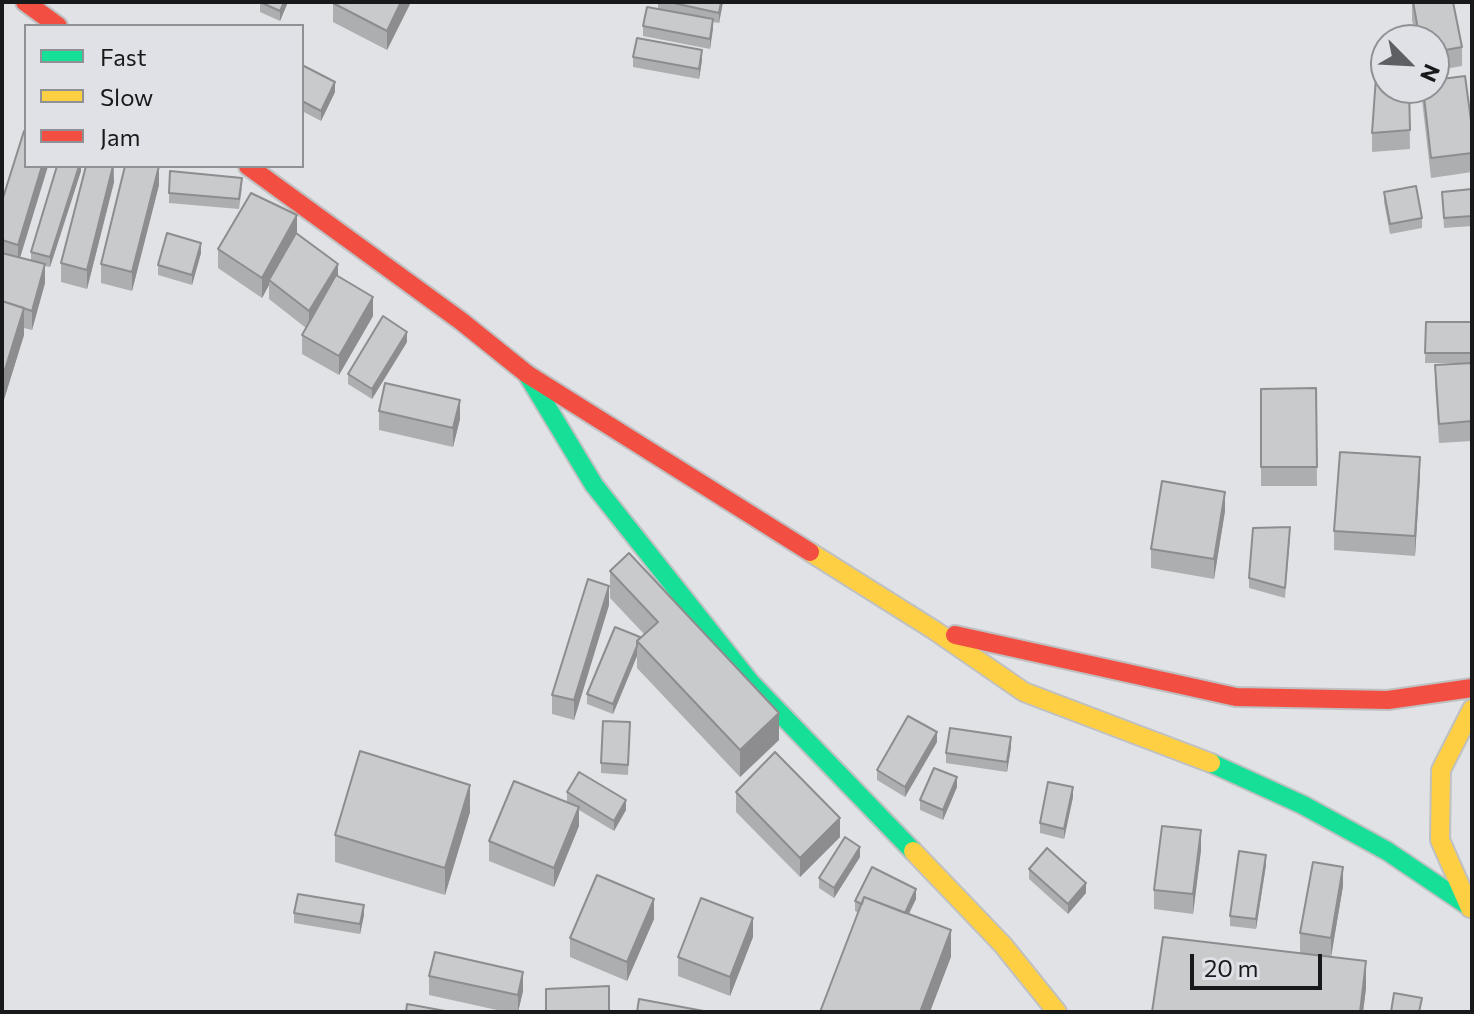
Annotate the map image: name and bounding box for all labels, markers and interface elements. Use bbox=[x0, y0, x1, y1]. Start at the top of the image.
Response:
legend bbox=[24, 24, 304, 168]
north arrow bbox=[1370, 24, 1450, 104]
text: Fast bbox=[100, 42, 147, 71]
text: N bbox=[1415, 60, 1446, 86]
text: Slow bbox=[100, 82, 153, 111]
text: Jam bbox=[100, 122, 140, 151]
scale bar bbox=[1194, 938, 1326, 988]
text: 20 m bbox=[1204, 953, 1258, 982]

